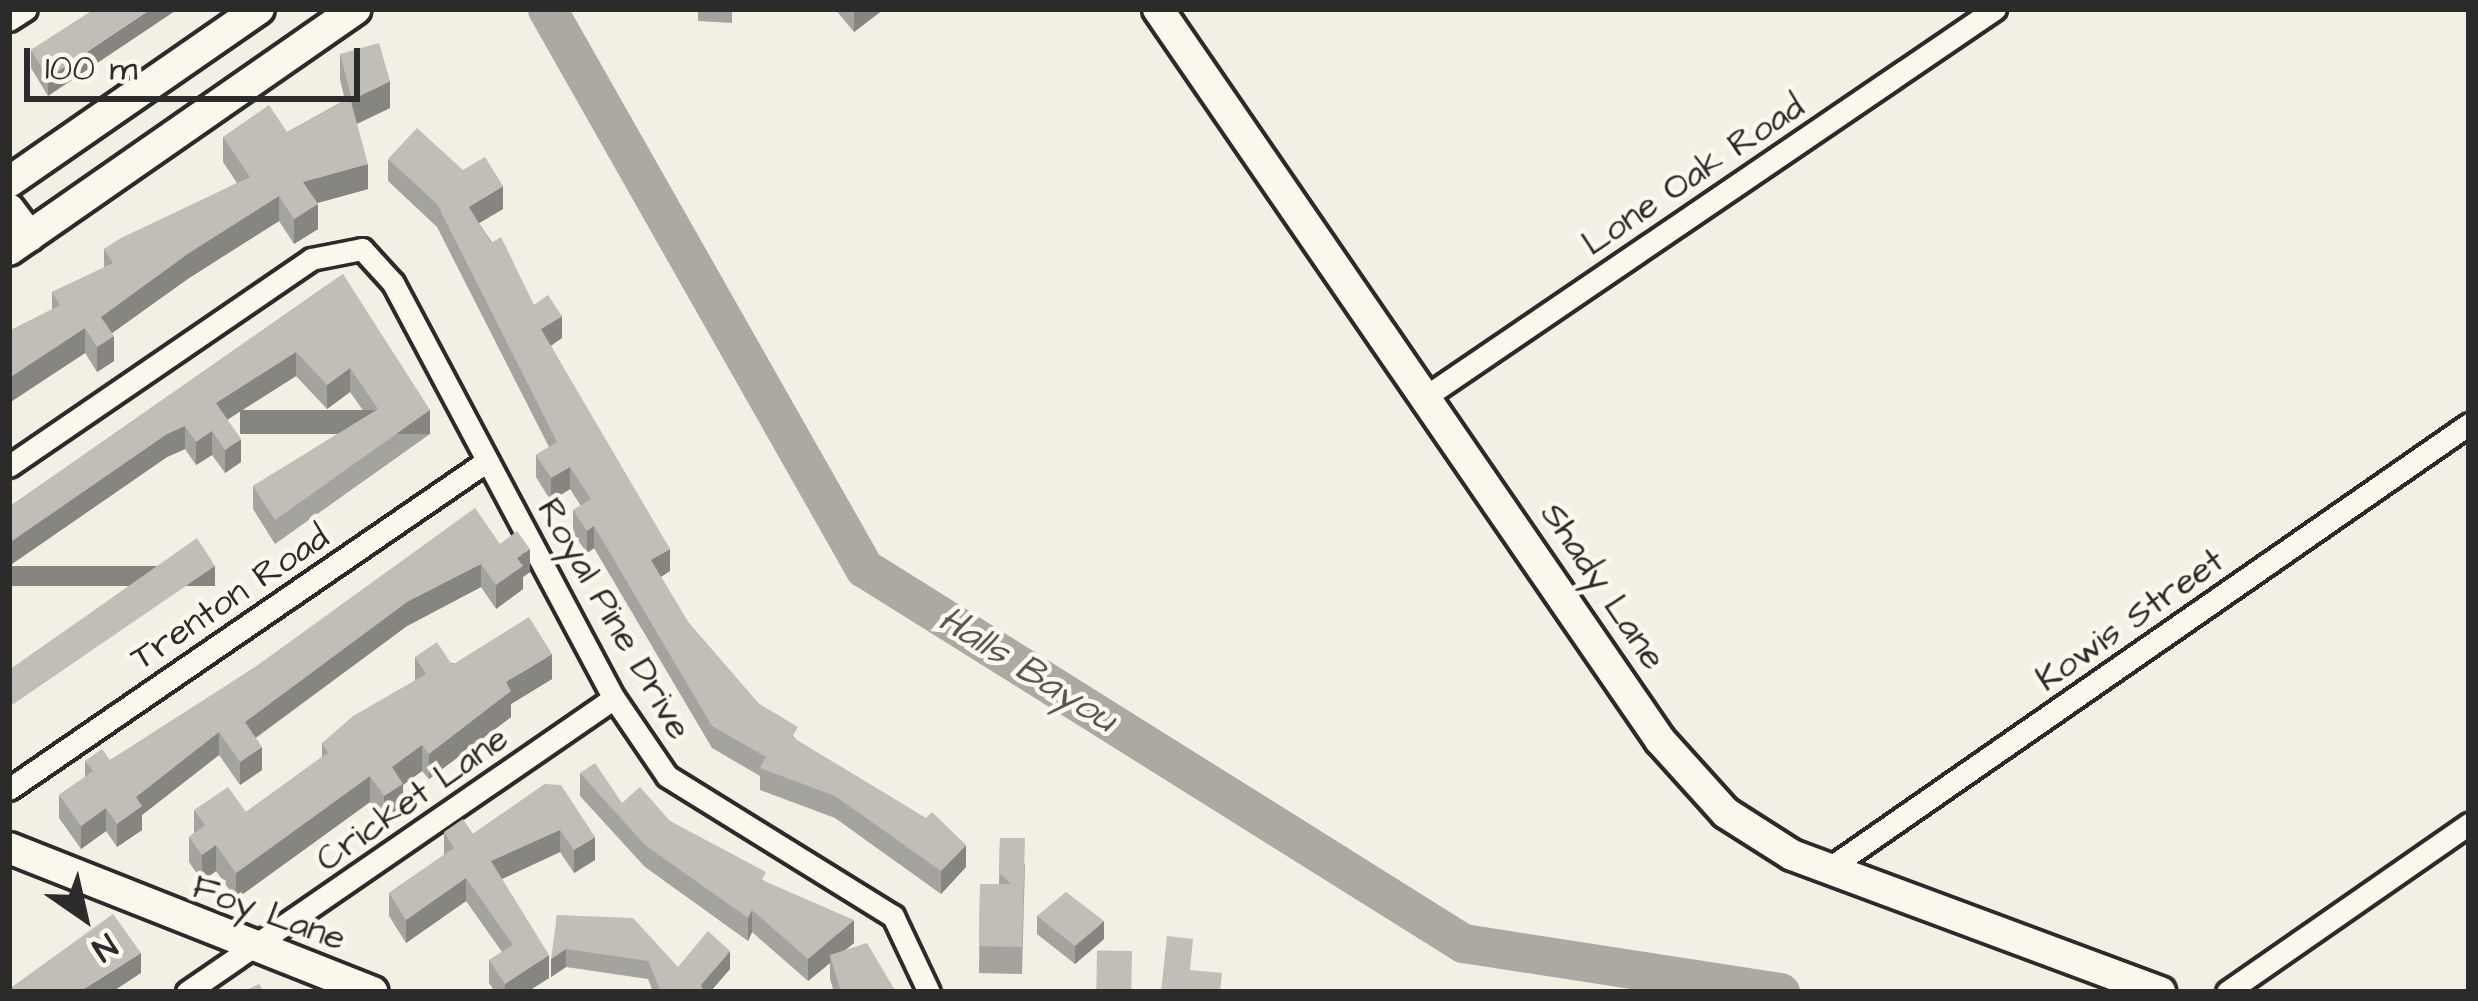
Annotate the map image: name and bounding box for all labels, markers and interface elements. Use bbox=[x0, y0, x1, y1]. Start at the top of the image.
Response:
scale bar bbox=[30, 24, 366, 98]
text: 100 m bbox=[45, 43, 137, 94]
street label: Lone Oak Road bbox=[1574, 85, 1812, 265]
street label: Royal Pine Drive bbox=[528, 491, 700, 747]
street label: Shady Lane bbox=[1531, 494, 1675, 678]
street label: Trenton Road bbox=[123, 516, 337, 680]
street label: Kowis Street bbox=[2027, 539, 2233, 701]
water label: Halls Bayou bbox=[929, 597, 1125, 743]
street label: Cricket Lane bbox=[308, 717, 516, 881]
north arrow bbox=[24, 857, 144, 977]
street label: Foy Lane bbox=[186, 865, 352, 961]
text: N bbox=[83, 922, 126, 972]

